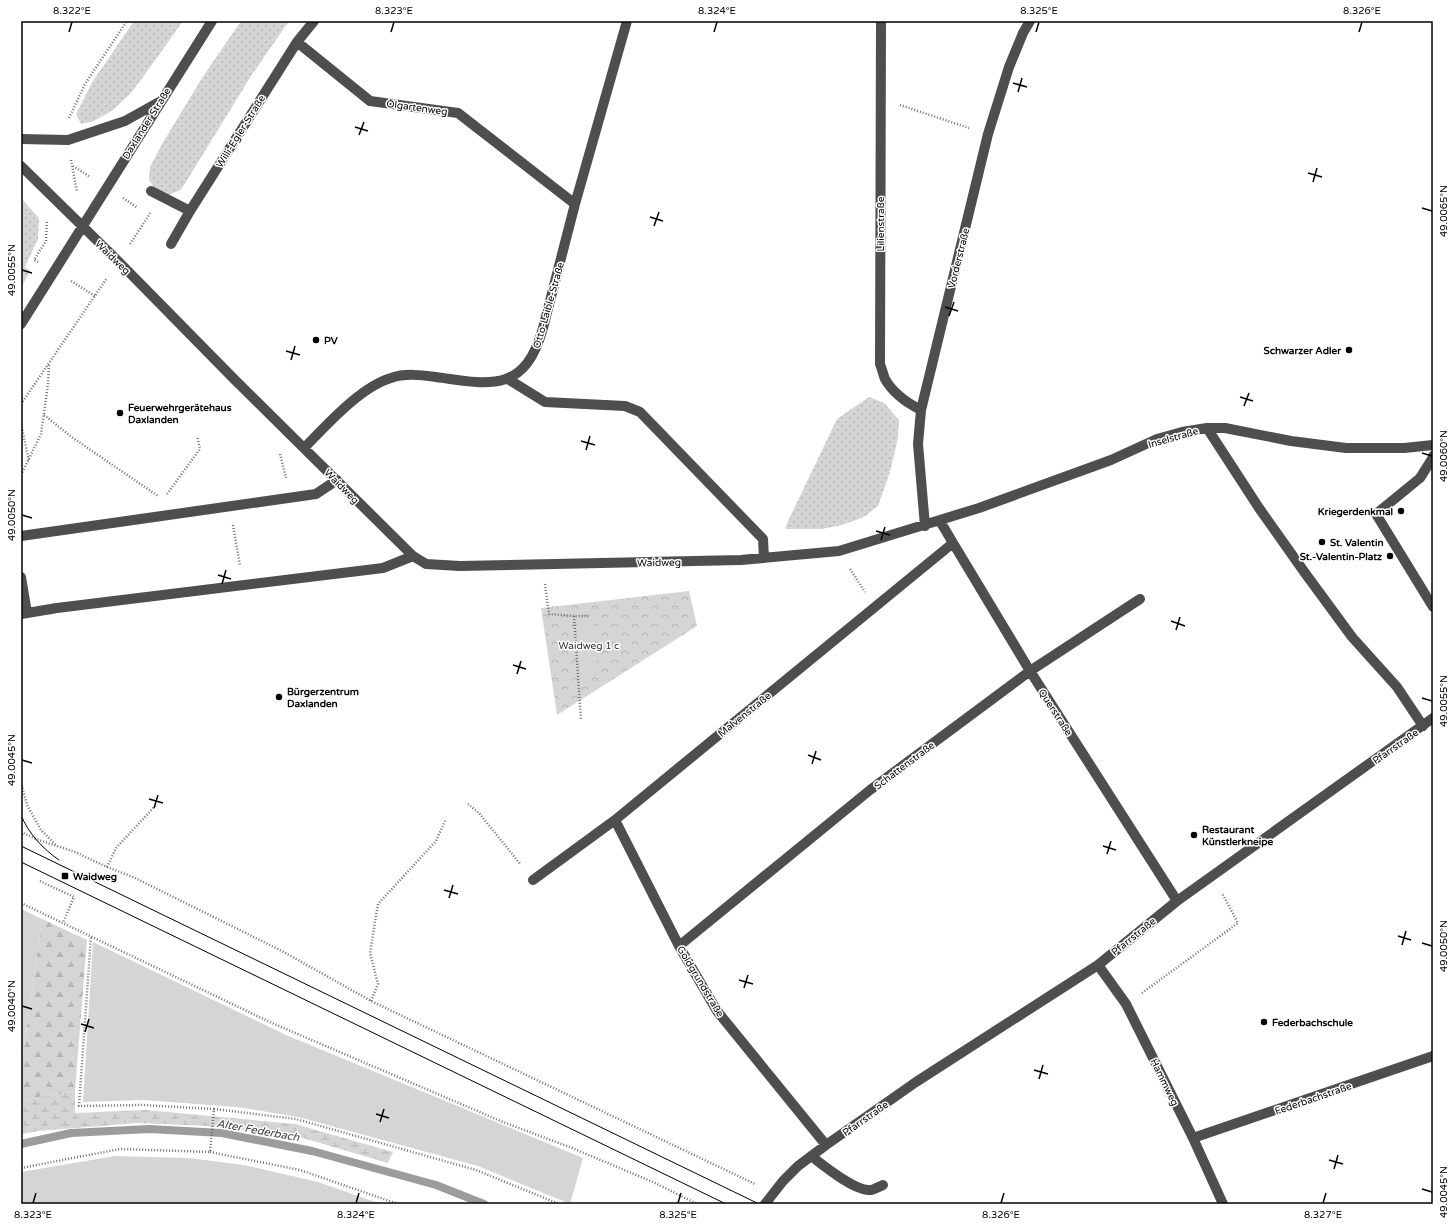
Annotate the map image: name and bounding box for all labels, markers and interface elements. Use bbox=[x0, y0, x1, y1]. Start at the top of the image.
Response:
text: 8.322°E bbox=[53, 5, 91, 17]
text: 8.323°E bbox=[375, 5, 413, 17]
text: 8.324°E bbox=[698, 5, 736, 17]
text: 8.325°E bbox=[1020, 5, 1058, 17]
text: 8.326°E bbox=[1343, 5, 1381, 17]
street label: Daxlander Straße bbox=[120, 85, 174, 161]
street label: Willi-Egler-Straße bbox=[214, 93, 268, 170]
street label: Ölgartenweg bbox=[386, 98, 448, 118]
text: 49.0065°N bbox=[1438, 185, 1450, 237]
street label: Lilienstraße bbox=[875, 196, 887, 251]
street label: Vorderstraße bbox=[946, 227, 972, 290]
street label: Waidweg bbox=[92, 238, 132, 277]
text: 49.0055°N bbox=[6, 244, 18, 296]
street label: Otto-Laible-Straße bbox=[531, 261, 567, 350]
marker: PV bbox=[311, 335, 321, 345]
place label: PV bbox=[324, 335, 338, 347]
place label: Schwarzer Adler bbox=[1264, 345, 1341, 357]
marker: Schwarzer Adler bbox=[1344, 345, 1354, 355]
place label: Feuerwehrgerätehaus Daxlanden bbox=[128, 402, 232, 426]
marker: Feuerwehrgerätehaus Daxlanden bbox=[115, 408, 125, 418]
street label: Inselstraße bbox=[1147, 425, 1200, 451]
text: 49.0060°N bbox=[1438, 430, 1450, 482]
street label: Waidweg bbox=[322, 467, 361, 506]
text: 49.0050°N bbox=[6, 489, 18, 541]
place label: Kriegerdenkmal bbox=[1318, 506, 1393, 518]
marker: Kriegerdenkmal bbox=[1396, 506, 1406, 516]
marker: St. Valentin bbox=[1317, 537, 1327, 547]
place label: St. Valentin bbox=[1330, 537, 1384, 549]
place label: St.-Valentin-Platz bbox=[1300, 551, 1382, 563]
marker: St.-Valentin-Platz bbox=[1385, 551, 1395, 561]
street label: Waidweg bbox=[637, 557, 681, 569]
park label: Waidweg 1 c bbox=[559, 640, 619, 652]
text: 49.0055°N bbox=[1438, 675, 1450, 727]
place label: Bürgerzentrum Daxlanden bbox=[287, 686, 359, 710]
street label: Querstraße bbox=[1036, 687, 1075, 738]
street label: Malvenstraße bbox=[716, 690, 774, 740]
marker: Bürgerzentrum Daxlanden bbox=[274, 692, 284, 702]
street label: Pfarrstraße bbox=[1370, 726, 1421, 767]
text: 49.0045°N bbox=[6, 734, 18, 786]
street label: Schattenstraße bbox=[872, 739, 937, 792]
place label: Restaurant Künstlerkneipe bbox=[1202, 824, 1273, 848]
marker: Restaurant Künstlerkneipe bbox=[1189, 830, 1199, 840]
marker: Waidweg bbox=[60, 871, 70, 881]
place label: Waidweg bbox=[73, 871, 117, 883]
street label: Pfarrstraße bbox=[1109, 915, 1158, 958]
text: 49.0050°N bbox=[1438, 920, 1450, 972]
street label: Goldgrundstraße bbox=[674, 944, 726, 1020]
text: 49.0040°N bbox=[6, 980, 18, 1032]
marker: Federbachschule bbox=[1259, 1017, 1269, 1027]
place label: Federbachschule bbox=[1272, 1017, 1353, 1029]
street label: Hammweg bbox=[1147, 1057, 1181, 1108]
street label: Federbachstraße bbox=[1273, 1080, 1354, 1118]
street label: Pfarrstraße bbox=[840, 1098, 891, 1139]
water label: Alter Federbach bbox=[215, 1117, 301, 1144]
text: 49.0045°N bbox=[1438, 1166, 1450, 1218]
text: 8.323°E bbox=[14, 1209, 52, 1221]
text: 8.324°E bbox=[337, 1209, 375, 1221]
text: 8.325°E bbox=[659, 1209, 697, 1221]
text: 8.326°E bbox=[982, 1209, 1020, 1221]
text: 8.327°E bbox=[1304, 1209, 1342, 1221]

